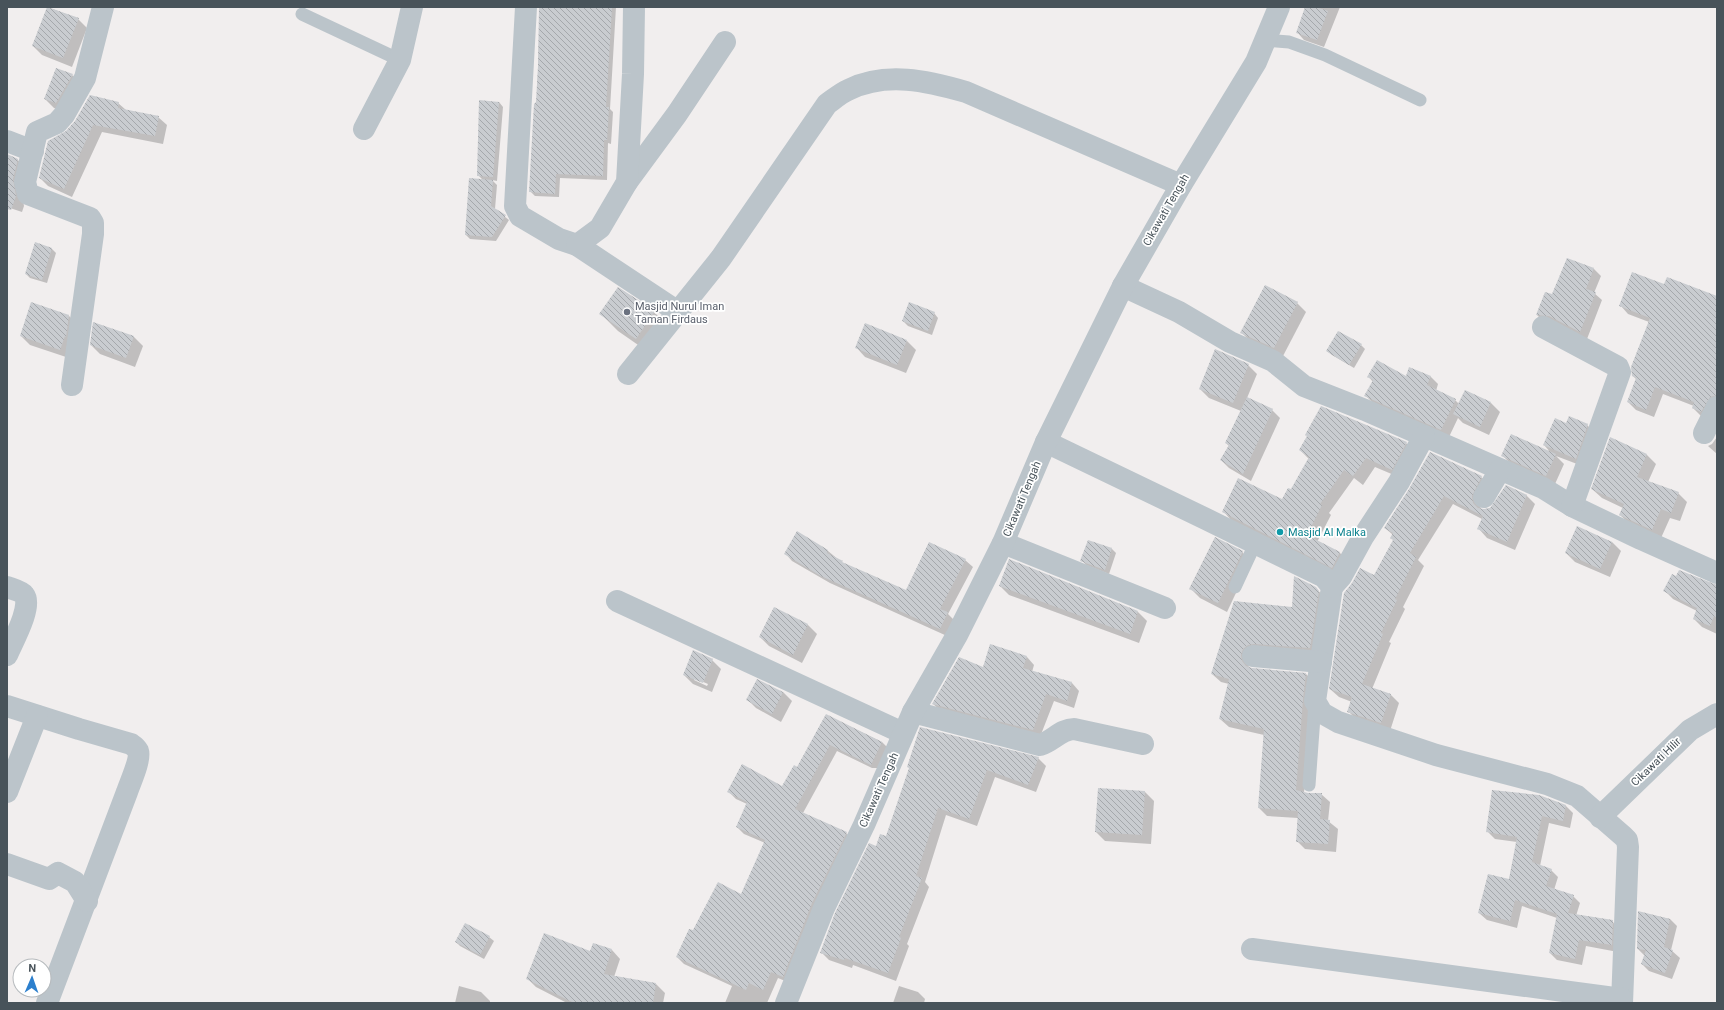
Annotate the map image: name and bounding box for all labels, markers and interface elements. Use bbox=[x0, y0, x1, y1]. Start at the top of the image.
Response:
street label: Cikawati Tengah bbox=[1140, 172, 1192, 248]
place label: Masjid Nurul Iman Taman Firdaus bbox=[635, 300, 724, 326]
marker: Masjid Nurul Iman Taman Firdaus bbox=[622, 307, 632, 317]
street label: Cikawati Tengah bbox=[1000, 459, 1044, 539]
place label: Masjid Al Malka bbox=[1288, 526, 1366, 539]
marker: Masjid Al Malka bbox=[1275, 527, 1285, 537]
street label: Cikawati Hilir bbox=[1628, 735, 1684, 789]
street label: Cikawati Tengah bbox=[857, 751, 901, 829]
north arrow bbox=[12, 958, 52, 998]
text: N bbox=[28, 962, 37, 975]

